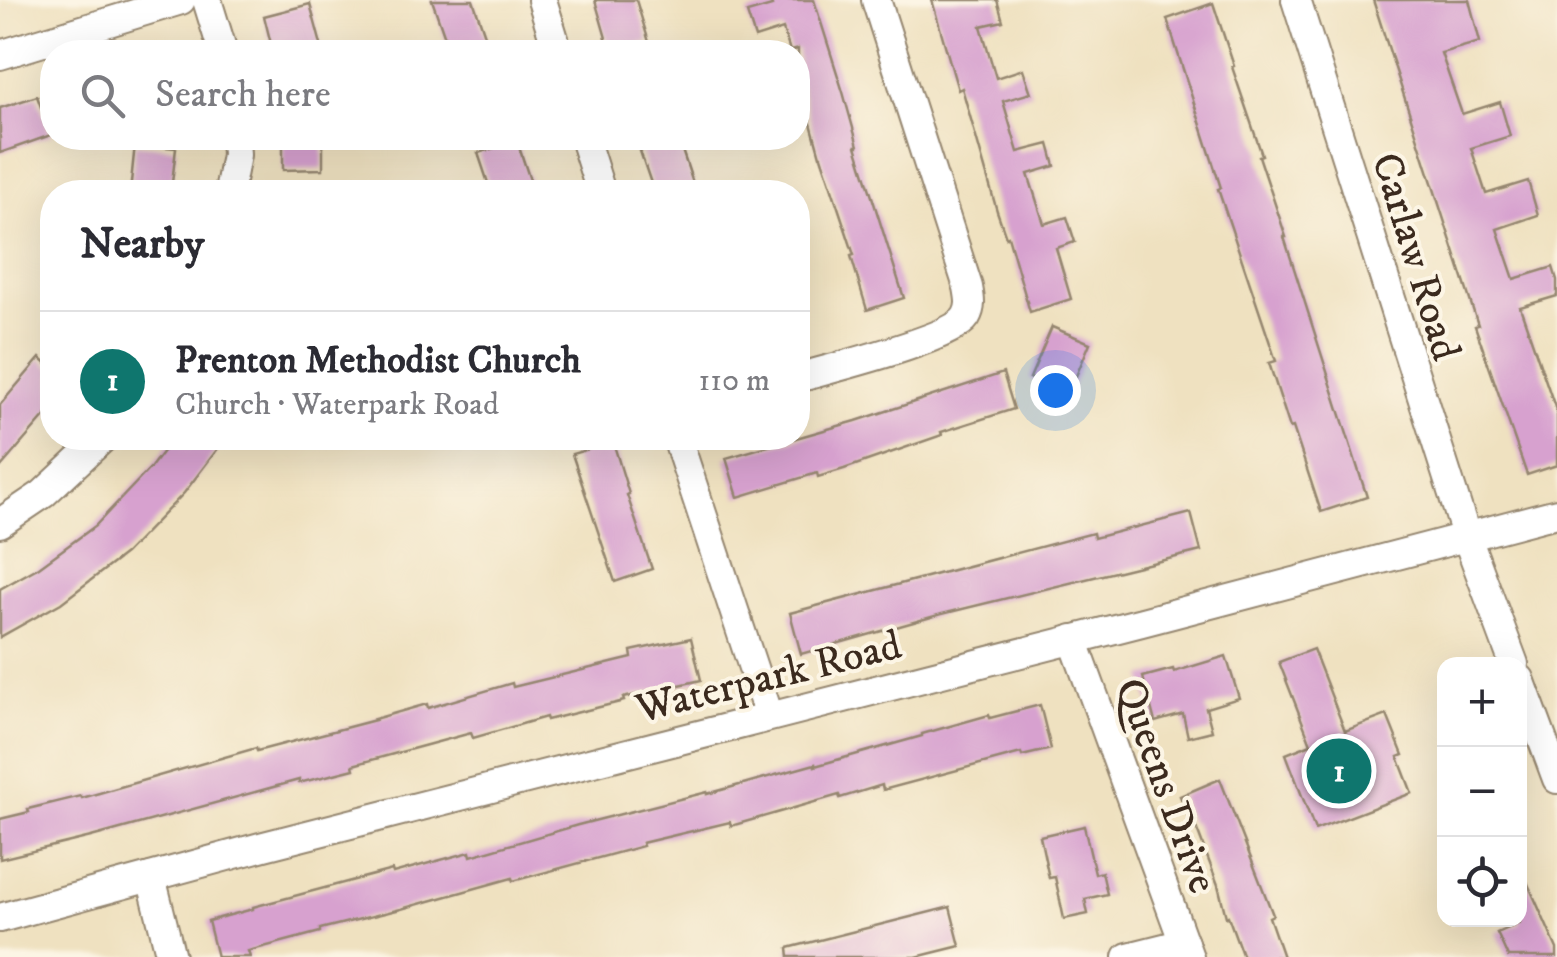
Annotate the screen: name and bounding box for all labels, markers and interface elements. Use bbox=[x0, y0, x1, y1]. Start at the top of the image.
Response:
search box bbox=[40, 40, 810, 150]
icon: search bbox=[75, 68, 130, 123]
text: Search here bbox=[155, 71, 331, 119]
street label: Carlaw Road bbox=[1359, 147, 1471, 367]
text: Nearby bbox=[80, 219, 204, 271]
text: Prenton Methodist Church bbox=[175, 337, 581, 385]
text: 1 bbox=[107, 361, 118, 401]
text: 110 m bbox=[698, 361, 770, 401]
your location bbox=[1030, 365, 1081, 416]
text: Church · Waterpark Road bbox=[175, 385, 499, 425]
street label: Waterpark Road bbox=[630, 620, 907, 736]
map controls bbox=[1437, 657, 1527, 927]
button: + bbox=[1437, 657, 1527, 747]
street label: Queens Drive bbox=[1102, 672, 1228, 901]
pin: 1 bbox=[1306, 734, 1372, 808]
button: − bbox=[1437, 747, 1527, 837]
button: locate bbox=[1437, 837, 1527, 927]

